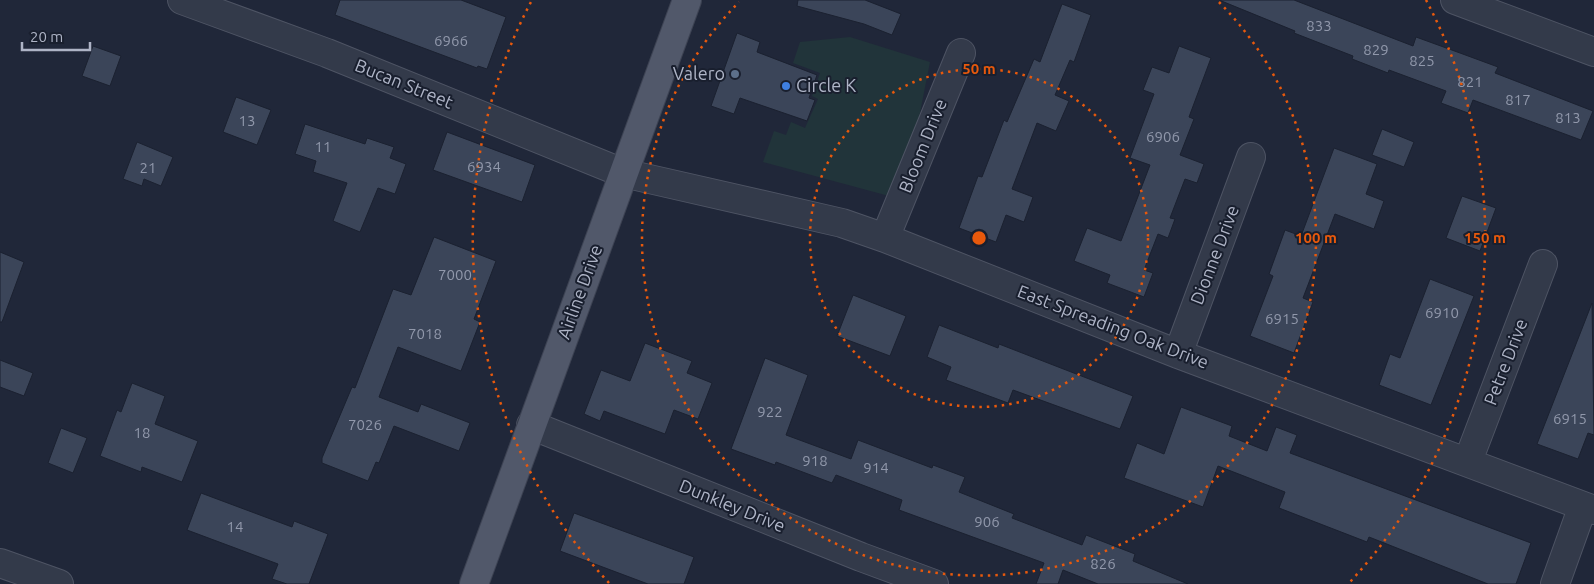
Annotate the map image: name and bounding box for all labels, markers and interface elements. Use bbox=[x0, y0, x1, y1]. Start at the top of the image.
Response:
house number: 833 bbox=[1306, 17, 1332, 34]
scale bar bbox=[22, 20, 90, 52]
text: 20 m bbox=[30, 28, 63, 45]
house number: 6966 bbox=[434, 32, 468, 49]
house number: 829 bbox=[1363, 41, 1389, 58]
house number: 825 bbox=[1409, 52, 1435, 69]
street label: Bucan Street bbox=[352, 54, 456, 112]
text: 50 m bbox=[962, 60, 996, 77]
place label: Valero bbox=[673, 63, 725, 83]
marker: Valero bbox=[729, 68, 741, 80]
house number: 821 bbox=[1457, 73, 1483, 90]
place label: Circle K bbox=[796, 75, 856, 95]
marker: Circle K bbox=[780, 80, 792, 92]
house number: 817 bbox=[1505, 91, 1531, 108]
street label: Bloom Drive bbox=[894, 96, 950, 195]
house number: 813 bbox=[1555, 109, 1581, 126]
house number: 13 bbox=[239, 112, 255, 129]
house number: 6906 bbox=[1146, 128, 1180, 145]
house number: 11 bbox=[315, 138, 331, 155]
house number: 6934 bbox=[467, 158, 501, 175]
house number: 21 bbox=[140, 159, 156, 176]
street label: Dionne Drive bbox=[1186, 202, 1242, 307]
centre of rings bbox=[970, 229, 988, 247]
text: 100 m bbox=[1295, 229, 1337, 246]
text: 150 m bbox=[1464, 229, 1506, 246]
street label: Airline Drive bbox=[553, 242, 605, 342]
house number: 7000 bbox=[438, 266, 472, 283]
street label: East Spreading Oak Drive bbox=[1015, 280, 1212, 372]
house number: 6910 bbox=[1425, 304, 1459, 321]
house number: 6915 bbox=[1265, 310, 1299, 327]
street label: Petre Drive bbox=[1479, 316, 1531, 408]
house number: 7018 bbox=[408, 325, 442, 342]
house number: 922 bbox=[757, 403, 783, 420]
house number: 6915 bbox=[1553, 410, 1587, 427]
house number: 7026 bbox=[348, 416, 382, 433]
house number: 18 bbox=[134, 424, 150, 441]
house number: 918 bbox=[802, 452, 828, 469]
house number: 914 bbox=[863, 459, 889, 476]
street label: Dunkley Drive bbox=[677, 475, 788, 535]
house number: 906 bbox=[974, 513, 1000, 530]
house number: 14 bbox=[227, 518, 243, 535]
house number: 826 bbox=[1090, 555, 1116, 572]

